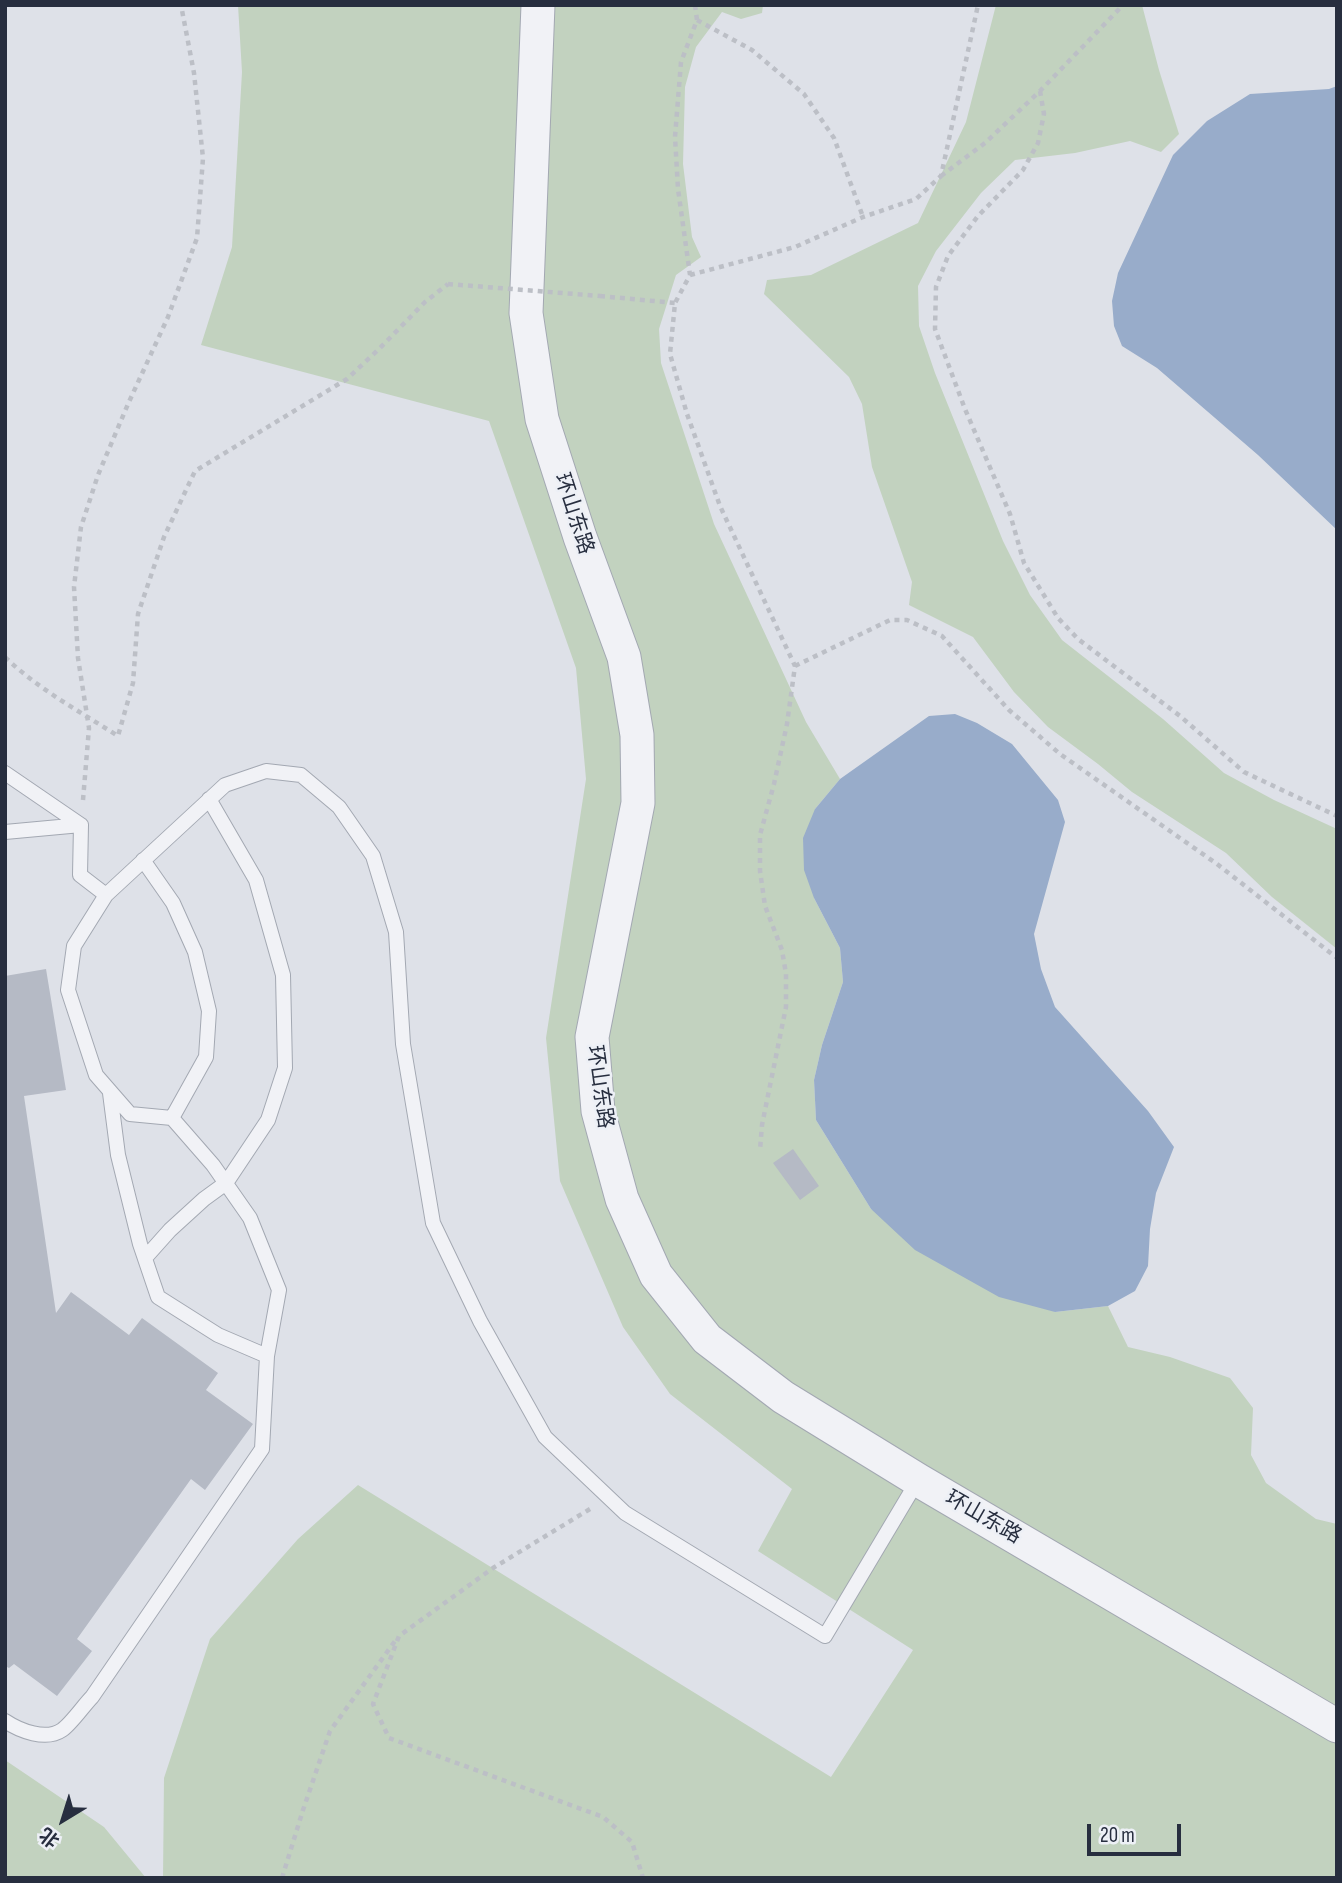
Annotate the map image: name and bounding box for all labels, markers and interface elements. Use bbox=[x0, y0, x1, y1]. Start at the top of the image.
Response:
street label: 环山东路 bbox=[548, 470, 598, 558]
street label: 环山东路 bbox=[581, 1044, 617, 1130]
street label: 环山东路 bbox=[940, 1486, 1026, 1550]
north arrow bbox=[28, 1785, 98, 1855]
scale bar bbox=[1090, 1810, 1184, 1854]
text: 北 bbox=[35, 1822, 64, 1852]
text: 20 m bbox=[1100, 1823, 1135, 1848]

